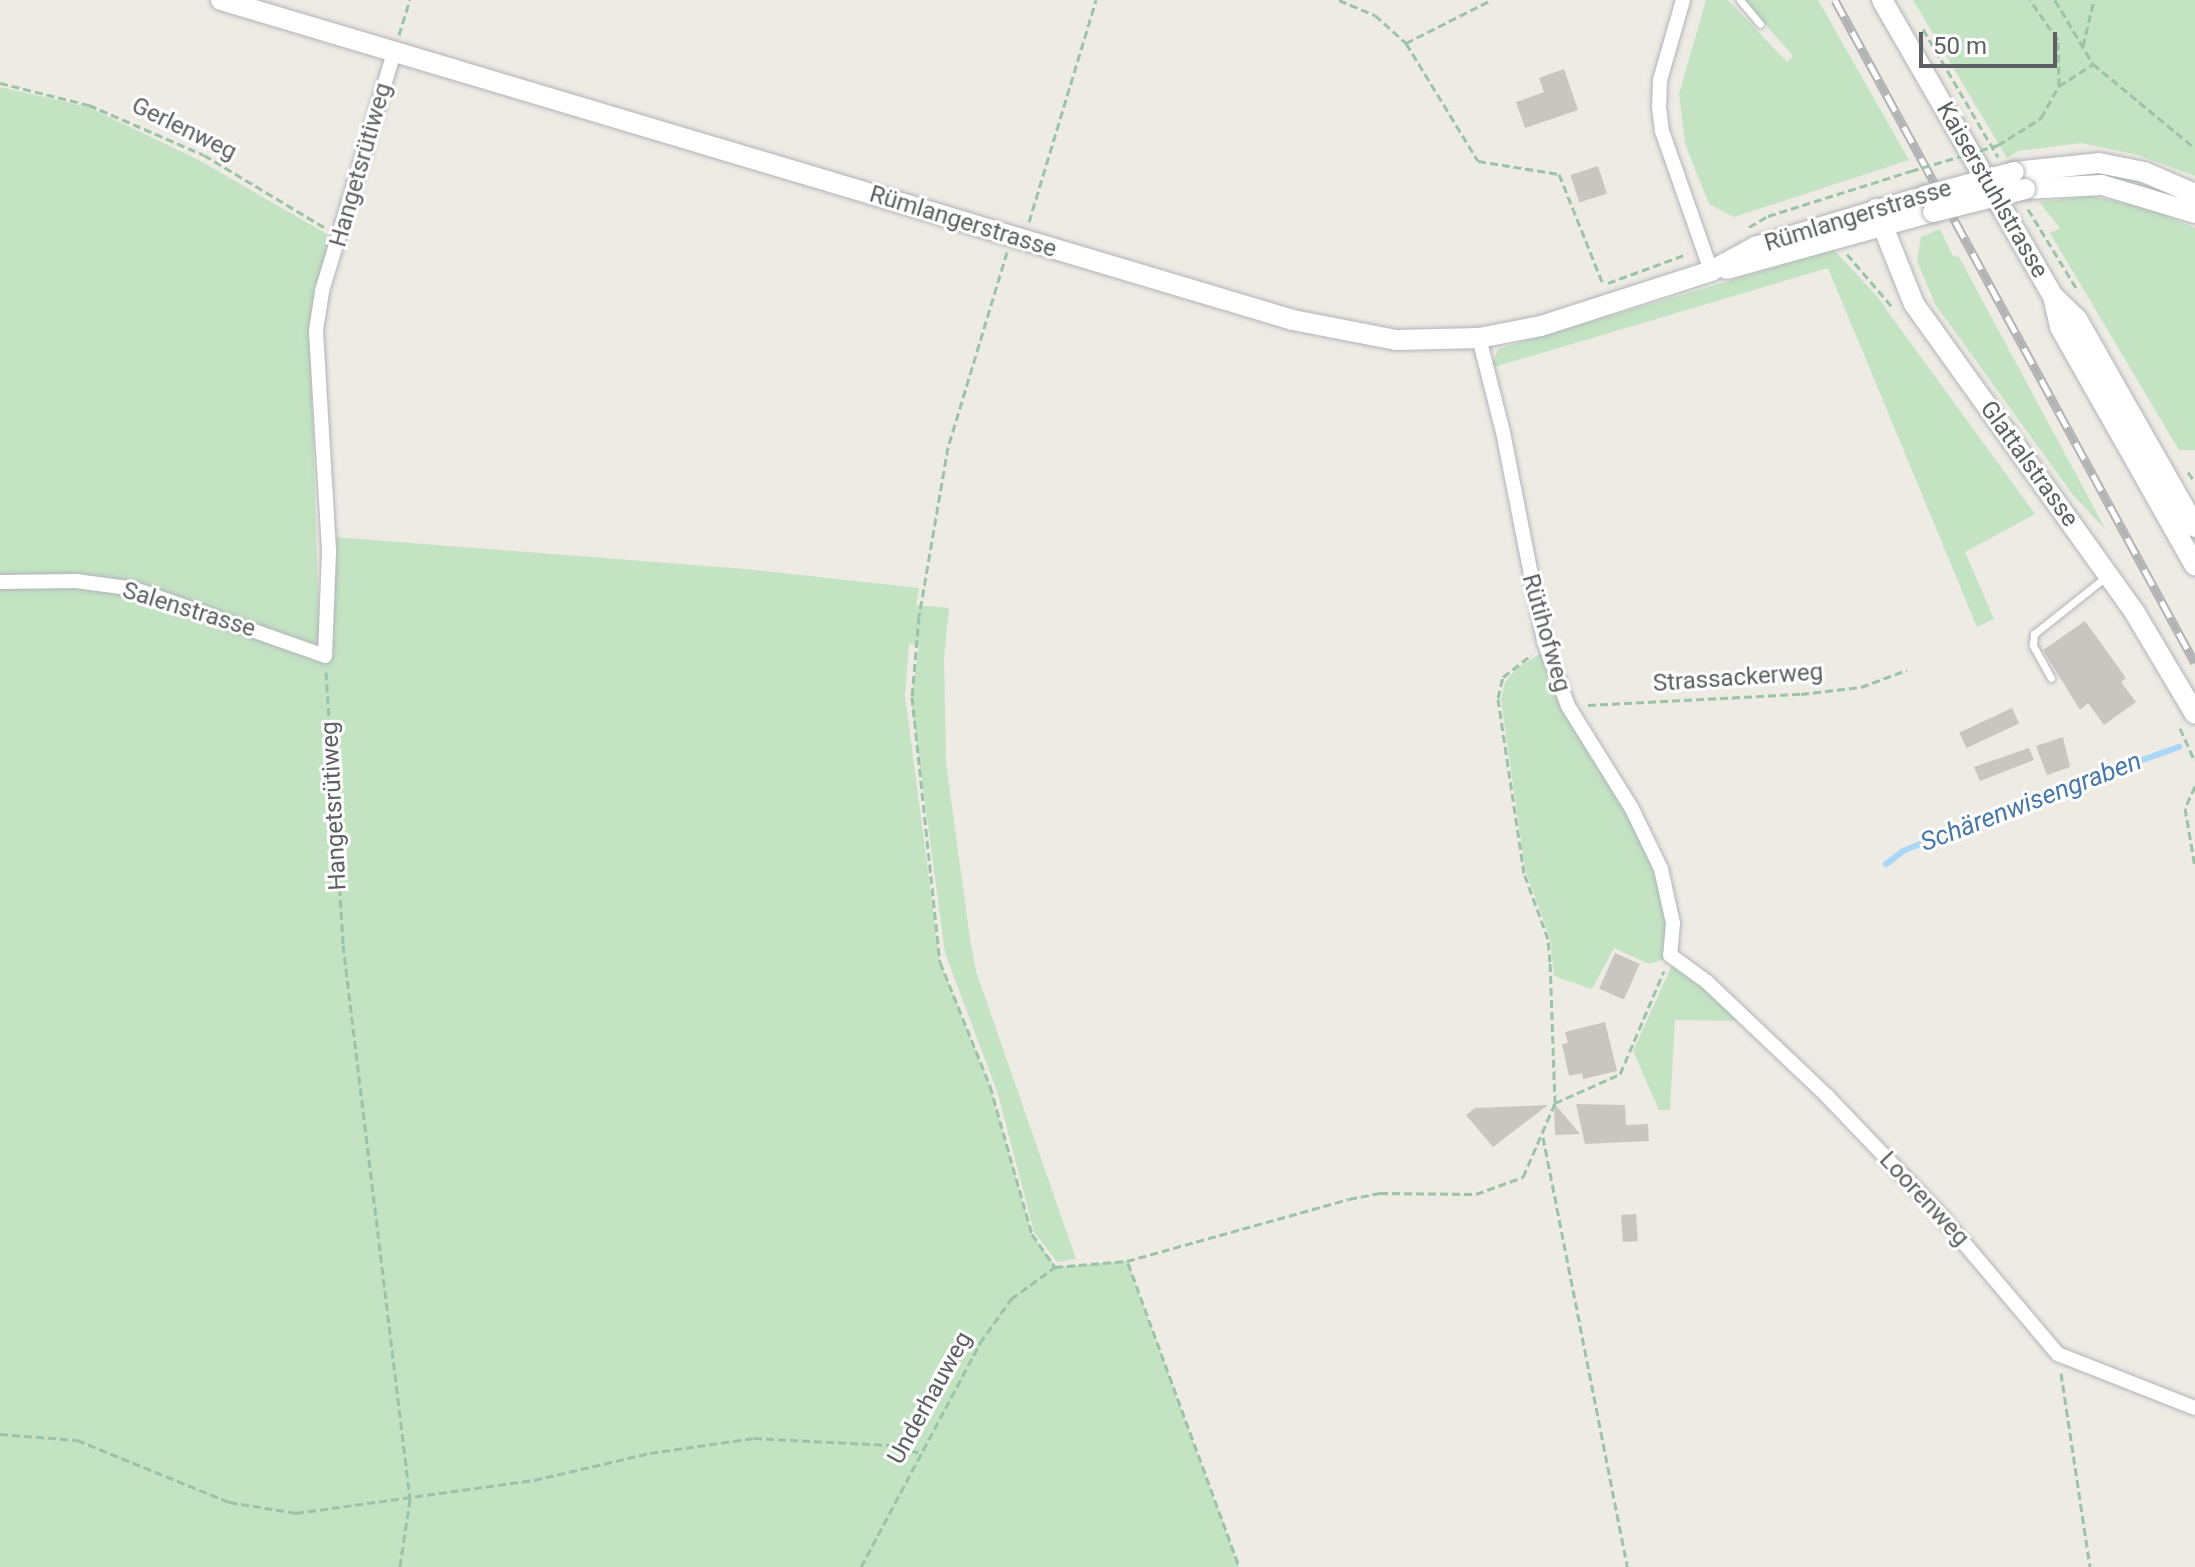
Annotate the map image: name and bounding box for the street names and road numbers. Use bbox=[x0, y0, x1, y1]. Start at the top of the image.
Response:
street label: Hangetsrütiweg bbox=[324, 80, 398, 250]
street label: Gerlenweg bbox=[127, 91, 241, 167]
street label: Kaiserstuhlstrasse bbox=[1930, 97, 2054, 283]
street label: Rümlangerstrasse bbox=[1761, 174, 1955, 258]
street label: Rümlangerstrasse bbox=[866, 180, 1060, 264]
street label: Glattalstrasse bbox=[1974, 396, 2084, 532]
street label: Rütihofweg bbox=[1515, 571, 1577, 695]
street label: Salenstrasse bbox=[119, 576, 259, 644]
street label: Strassackerweg bbox=[1652, 658, 1824, 698]
street label: Hangetsrütiweg bbox=[315, 721, 353, 891]
street label: Loorenweg bbox=[1873, 1146, 1975, 1252]
street label: Underhauweg bbox=[882, 1327, 978, 1469]

